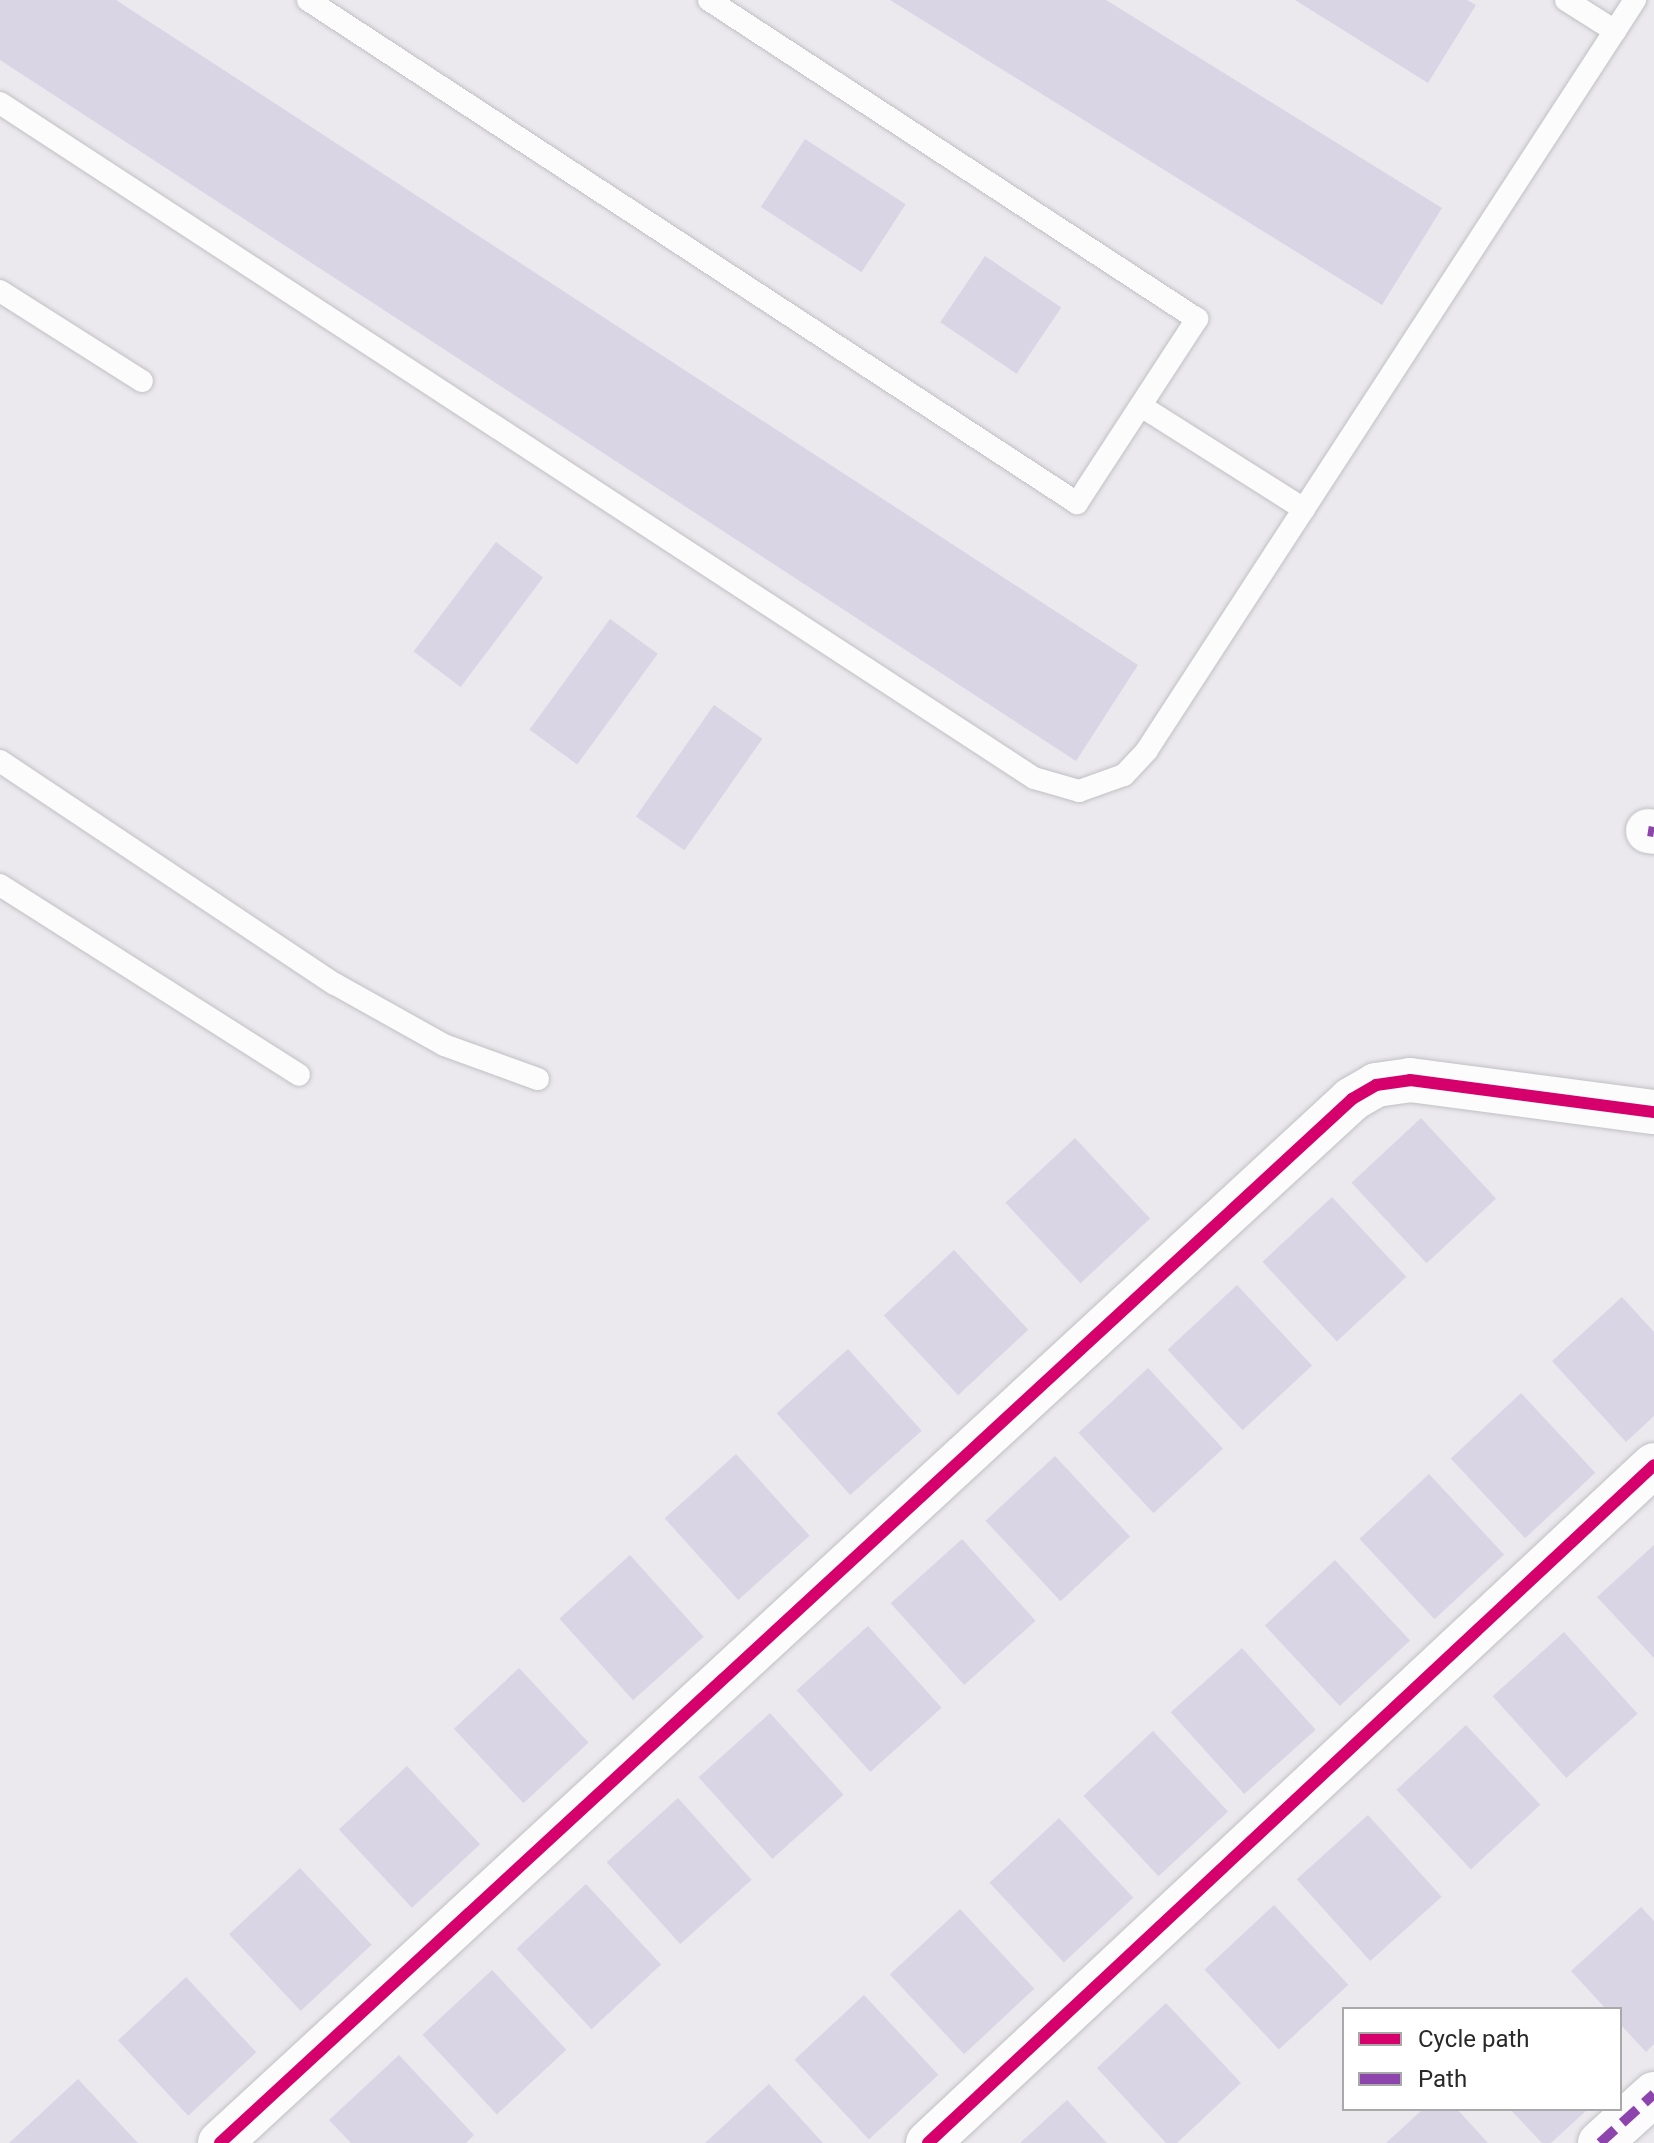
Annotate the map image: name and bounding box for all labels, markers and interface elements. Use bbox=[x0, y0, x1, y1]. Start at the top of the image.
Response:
legend bbox=[1342, 2007, 1622, 2111]
text: Cycle path bbox=[1418, 2025, 1530, 2053]
text: Path bbox=[1418, 2065, 1467, 2093]

